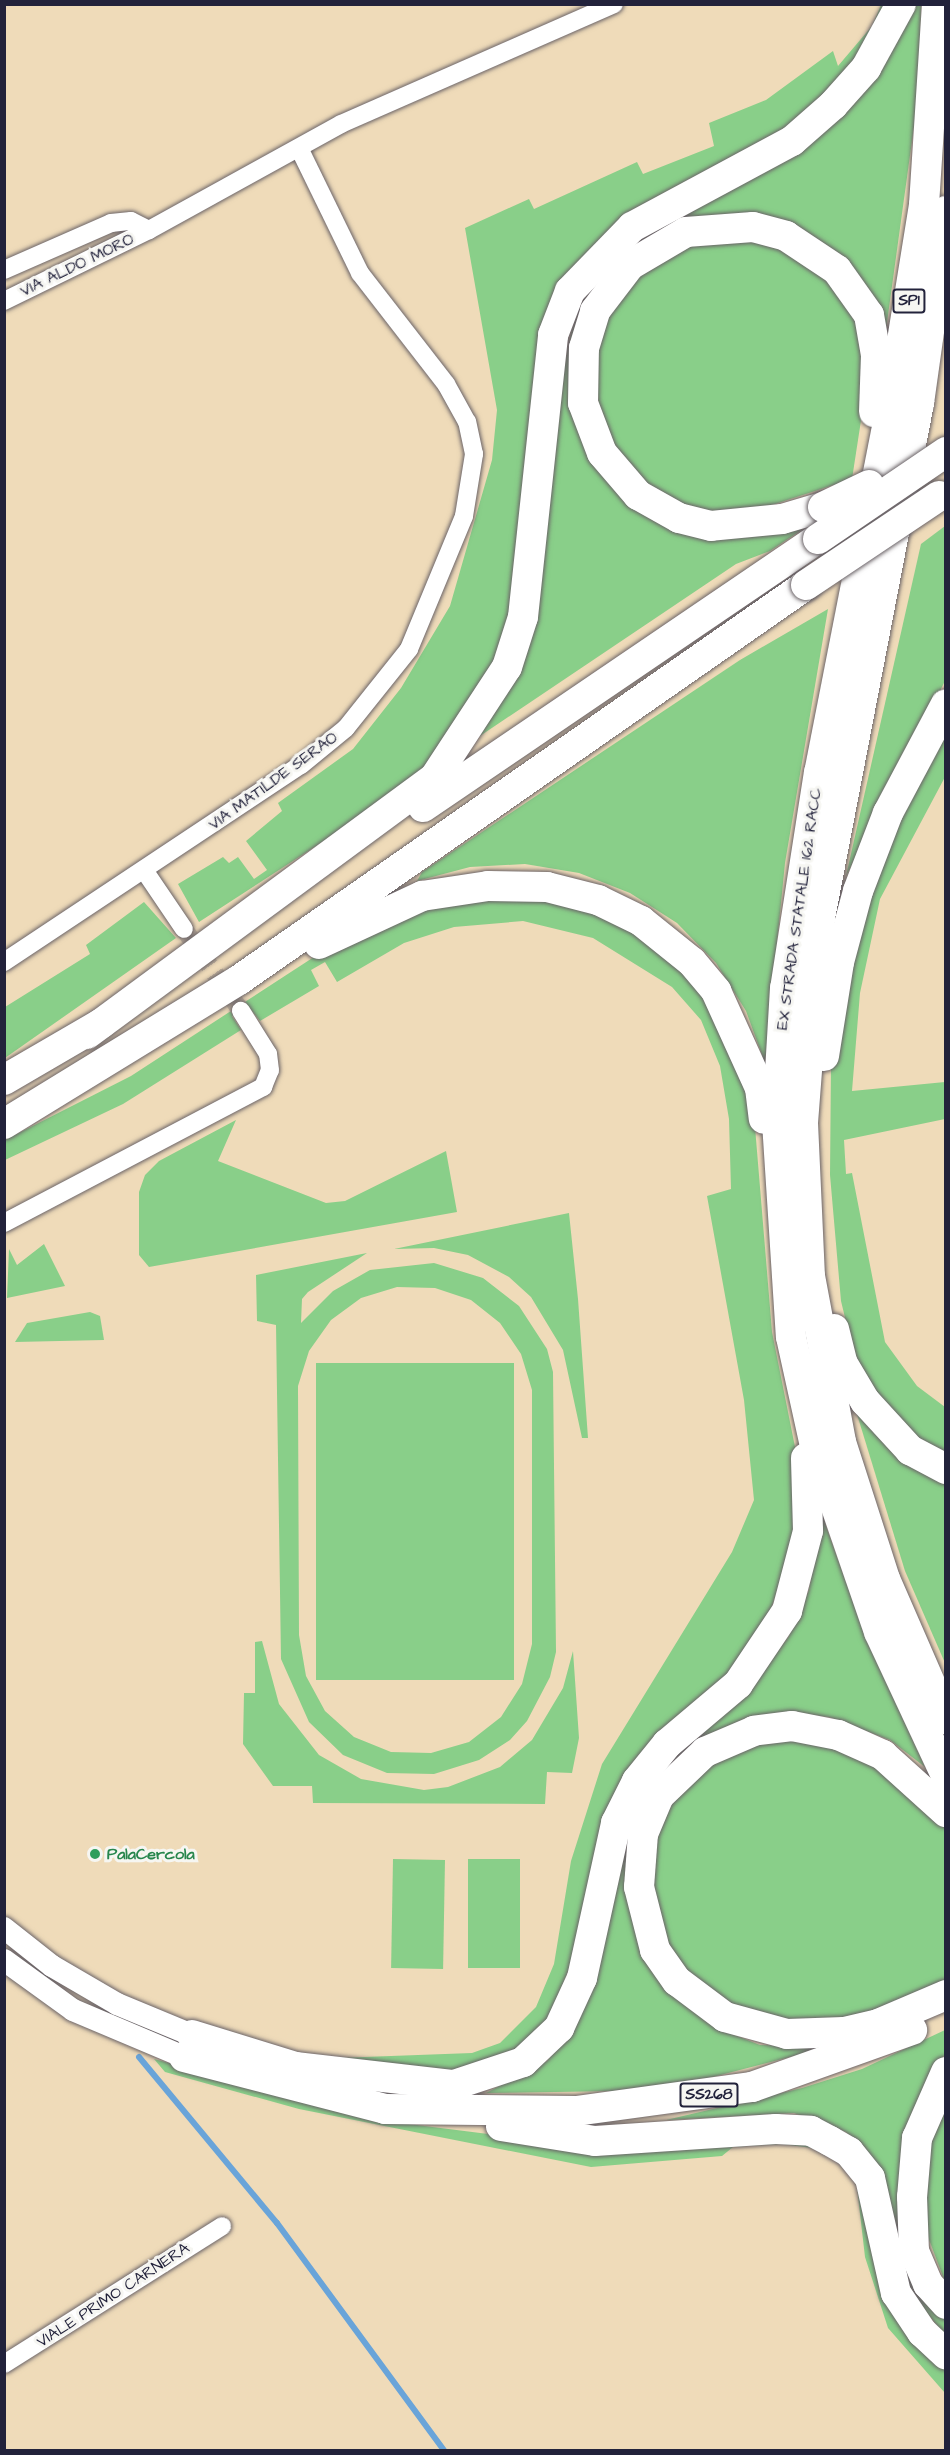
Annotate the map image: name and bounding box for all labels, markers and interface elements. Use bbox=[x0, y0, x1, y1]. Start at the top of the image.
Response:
street label: VIA ALDO MORO bbox=[17, 229, 137, 301]
road number: SP1 bbox=[891, 289, 927, 313]
street label: VIA MATILDE SERAO bbox=[205, 728, 341, 834]
street label: EX STRADA STATALE 162 RACC bbox=[773, 787, 825, 1031]
place label: PalaCercola bbox=[107, 1844, 195, 1864]
marker: PalaCercola bbox=[88, 1847, 102, 1861]
road number: SS268 bbox=[679, 2083, 739, 2107]
street label: VIALE PRIMO CARNERA bbox=[33, 2238, 193, 2352]

